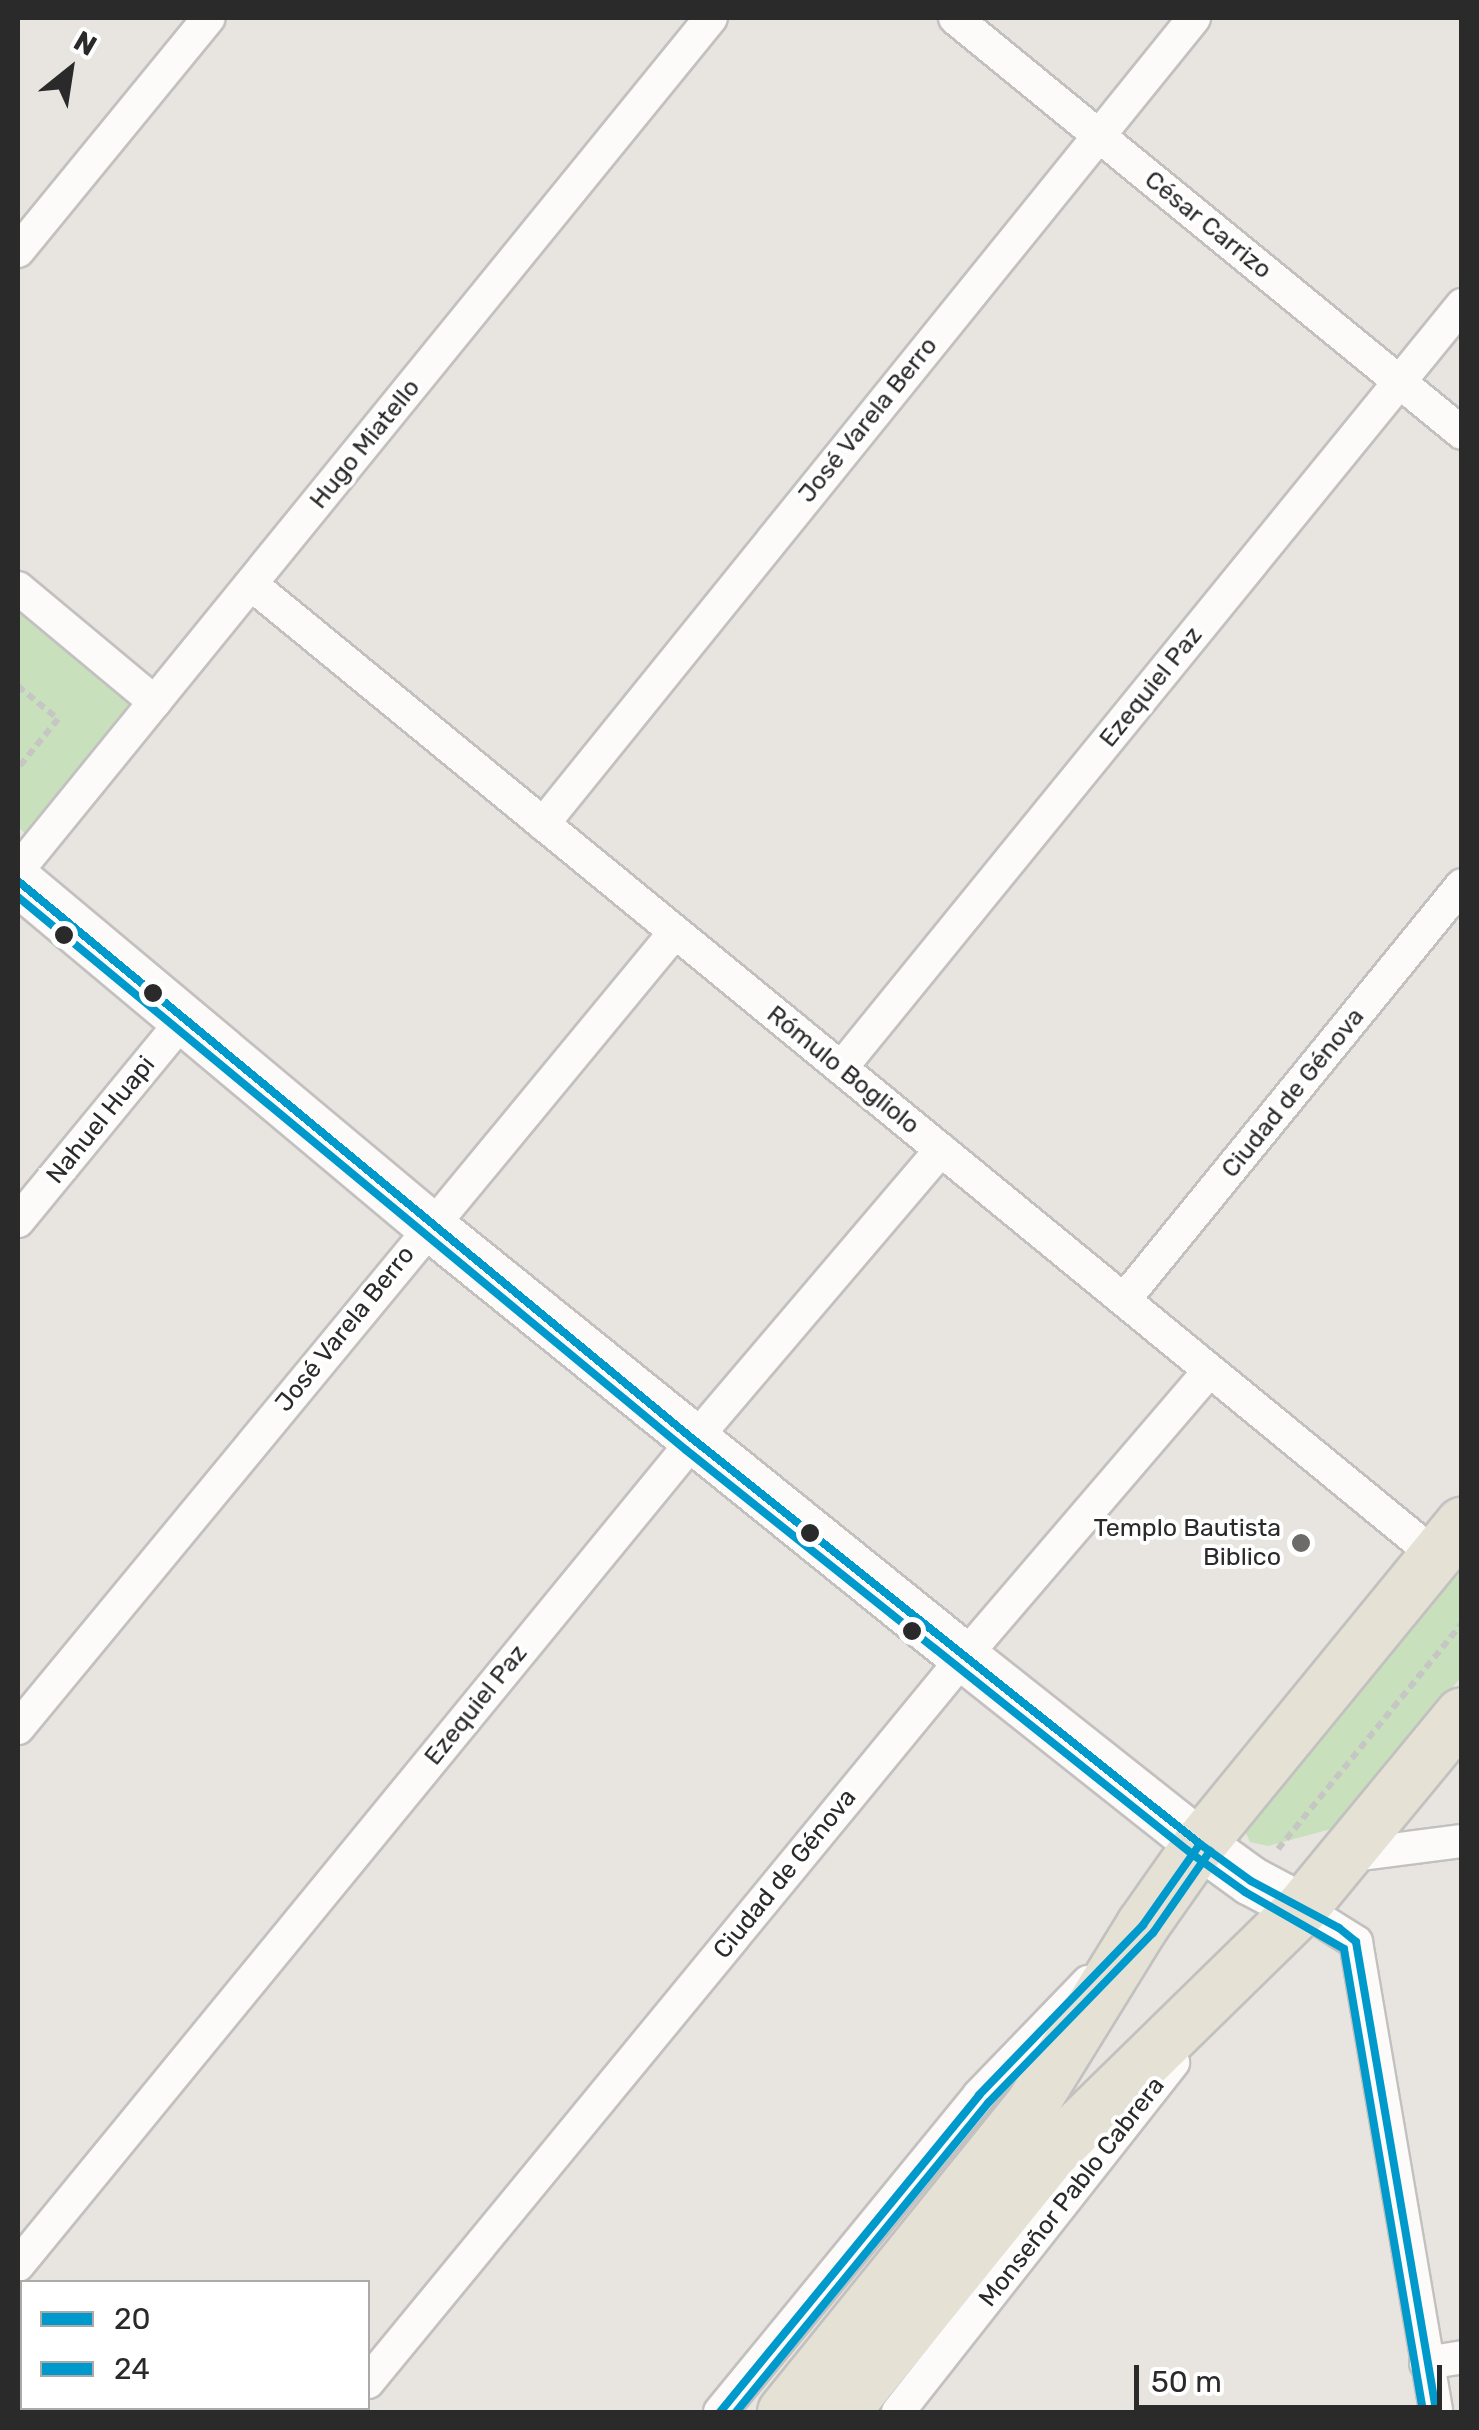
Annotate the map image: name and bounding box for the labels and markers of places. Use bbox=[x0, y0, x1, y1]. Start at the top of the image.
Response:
unlabelled marker bbox=[54, 925, 74, 945]
unlabelled marker bbox=[143, 983, 163, 1003]
place label: Templo Bautista Biblico bbox=[1094, 1514, 1281, 1573]
unlabelled marker bbox=[800, 1523, 820, 1543]
marker: Templo Bautista Biblico bbox=[1290, 1532, 1312, 1554]
unlabelled marker bbox=[902, 1621, 922, 1641]

